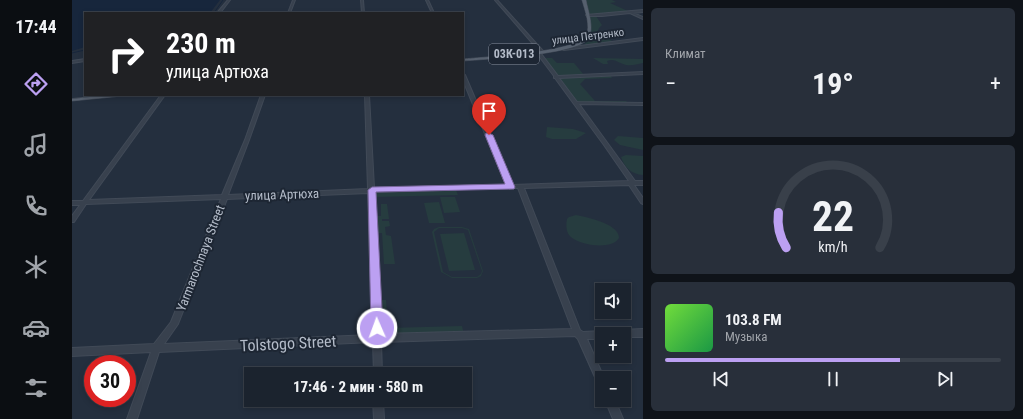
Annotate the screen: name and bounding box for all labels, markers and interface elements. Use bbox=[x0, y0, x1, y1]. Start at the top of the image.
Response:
text: 17:44 bbox=[15, 16, 57, 37]
street label: улица Петренко bbox=[551, 26, 625, 47]
text: 230 m bbox=[166, 27, 236, 60]
icon: right bbox=[100, 28, 152, 80]
road number: 03К-013 bbox=[489, 44, 539, 64]
text: Климат bbox=[665, 46, 706, 61]
text: улица Артюха bbox=[166, 61, 269, 82]
text: 19° bbox=[812, 66, 854, 101]
icon: directions bbox=[22, 70, 50, 98]
text: − bbox=[665, 71, 676, 96]
text: + bbox=[990, 71, 1001, 96]
pin bbox=[472, 94, 506, 135]
icon: arrive bbox=[478, 100, 500, 122]
icon: music bbox=[22, 131, 50, 159]
street label: улица Артюха bbox=[245, 186, 319, 203]
text: 22 bbox=[812, 191, 854, 240]
icon: phone bbox=[22, 192, 50, 220]
street label: Yarmarochnaya Street bbox=[173, 203, 228, 313]
text: km/h bbox=[818, 238, 848, 254]
icon: climate bbox=[22, 253, 50, 281]
map controls bbox=[595, 283, 631, 407]
button: sound bbox=[595, 283, 631, 319]
position arrow bbox=[356, 307, 398, 349]
text: 103.8 FM bbox=[725, 311, 782, 329]
icon: car bbox=[22, 314, 50, 342]
button: + bbox=[595, 327, 631, 363]
text: Музыка bbox=[725, 329, 767, 344]
street label: Tolstogo Street bbox=[239, 331, 337, 356]
speed limit sign: 30 bbox=[84, 355, 136, 407]
icon: previous bbox=[710, 368, 732, 390]
icon: pause bbox=[822, 368, 844, 390]
icon: next bbox=[934, 368, 956, 390]
button: − bbox=[595, 371, 631, 407]
icon: filters bbox=[22, 374, 50, 402]
text: 17:46 · 2 мин · 580 m bbox=[293, 378, 423, 396]

